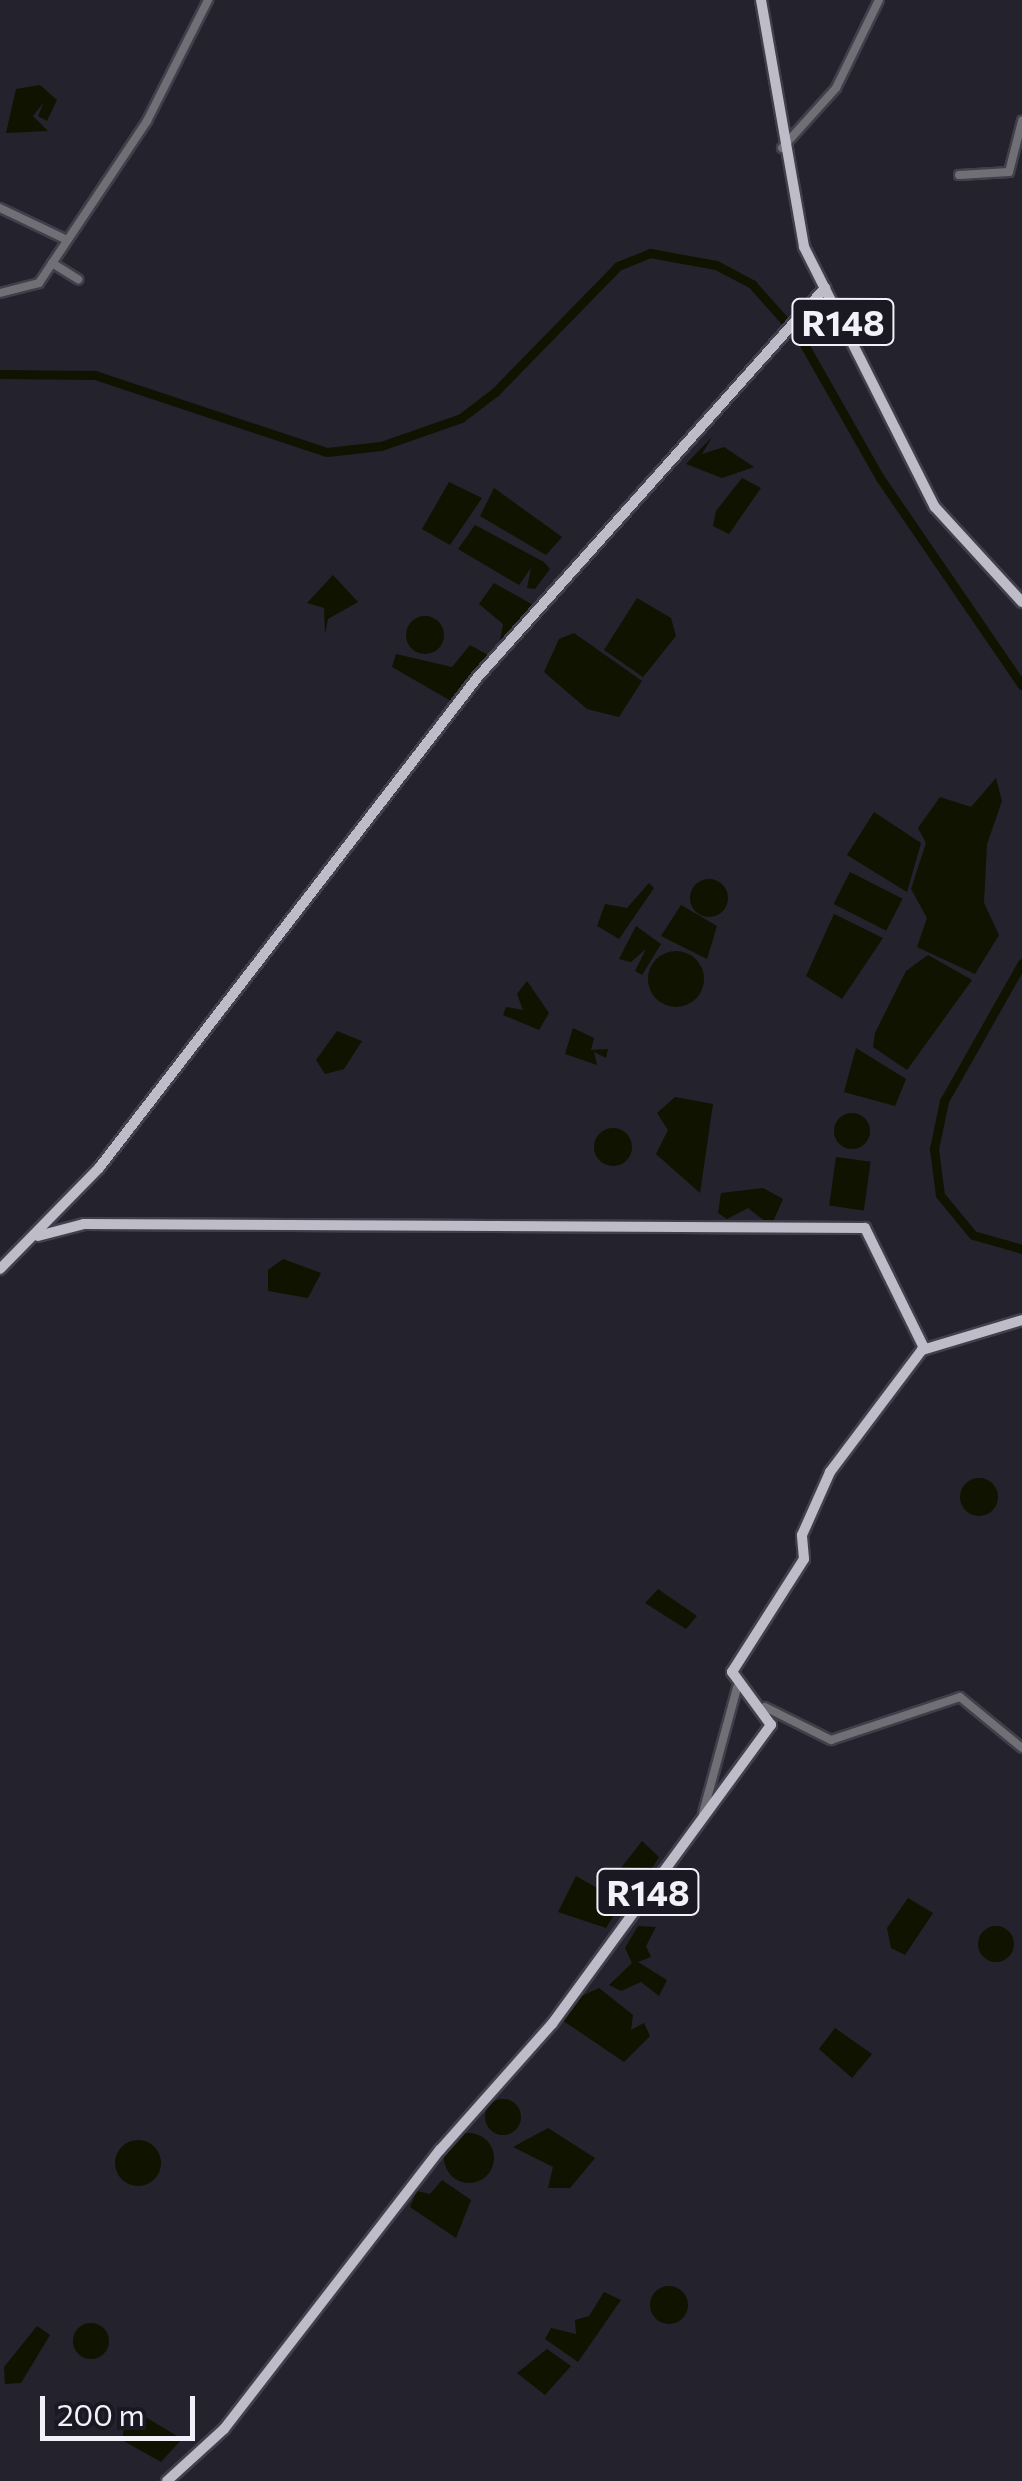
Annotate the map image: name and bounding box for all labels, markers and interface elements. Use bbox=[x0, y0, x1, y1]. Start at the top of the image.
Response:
road number: R148 bbox=[790, 292, 896, 352]
road number: R148 bbox=[596, 1862, 700, 1922]
scale bar bbox=[45, 2376, 200, 2438]
text: 200 m bbox=[57, 2395, 145, 2432]

